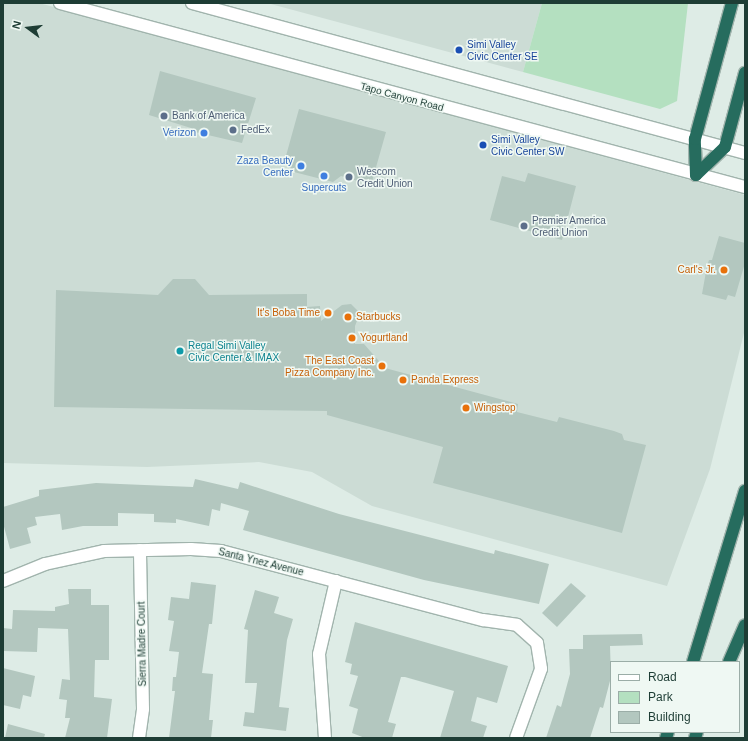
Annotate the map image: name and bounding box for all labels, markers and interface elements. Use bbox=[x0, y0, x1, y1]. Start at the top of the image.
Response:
north arrow bbox=[8, 8, 48, 48]
text: N bbox=[10, 20, 23, 30]
place label: Simi Valley Civic Center SE bbox=[467, 38, 538, 62]
marker: Simi Valley Civic Center SE bbox=[454, 45, 464, 55]
street label: Tapo Canyon Road bbox=[359, 80, 445, 114]
place label: Bank of America bbox=[172, 110, 245, 122]
marker: Bank of America bbox=[159, 111, 169, 121]
place label: FedEx bbox=[241, 124, 270, 136]
marker: FedEx bbox=[228, 125, 238, 135]
place label: Verizon bbox=[163, 127, 196, 139]
marker: Verizon bbox=[199, 128, 209, 138]
place label: Simi Valley Civic Center SW bbox=[491, 133, 564, 156]
marker: Simi Valley Civic Center SW bbox=[478, 140, 488, 150]
place label: Zaza Beauty Center bbox=[237, 154, 293, 178]
marker: Zaza Beauty Center bbox=[296, 161, 306, 171]
place label: Wescom Credit Union bbox=[357, 165, 413, 188]
marker: Supercuts bbox=[319, 171, 329, 181]
marker: Wescom Credit Union bbox=[344, 172, 354, 182]
place label: Supercuts bbox=[301, 182, 347, 194]
place label: Premier America Credit Union bbox=[532, 214, 606, 238]
marker: Premier America Credit Union bbox=[519, 221, 529, 231]
place label: Carl's Jr. bbox=[677, 264, 716, 276]
marker: Carl's Jr. bbox=[719, 265, 729, 275]
place label: It's Boba Time bbox=[257, 307, 320, 319]
marker: It's Boba Time bbox=[323, 308, 333, 318]
place label: Starbucks bbox=[356, 311, 400, 323]
marker: Starbucks bbox=[343, 312, 353, 322]
place label: Yogurtland bbox=[360, 332, 407, 344]
marker: Yogurtland bbox=[347, 333, 357, 343]
place label: Regal Simi Valley Civic Center & IMAX bbox=[188, 339, 279, 362]
marker: Regal Simi Valley Civic Center & IMAX bbox=[175, 346, 185, 356]
place label: The East Coast Pizza Company Inc. bbox=[285, 354, 374, 378]
marker: The East Coast Pizza Company Inc. bbox=[377, 361, 387, 371]
place label: Panda Express bbox=[411, 374, 479, 386]
marker: Panda Express bbox=[398, 375, 408, 385]
place label: Wingstop bbox=[474, 402, 516, 414]
marker: Wingstop bbox=[461, 403, 471, 413]
street label: Santa Ynez Avenue bbox=[217, 546, 305, 578]
street label: Sierra Madre Court bbox=[135, 601, 149, 687]
legend bbox=[610, 661, 740, 733]
text: Road bbox=[648, 670, 677, 684]
text: Park bbox=[648, 690, 673, 704]
text: Building bbox=[648, 710, 691, 724]

